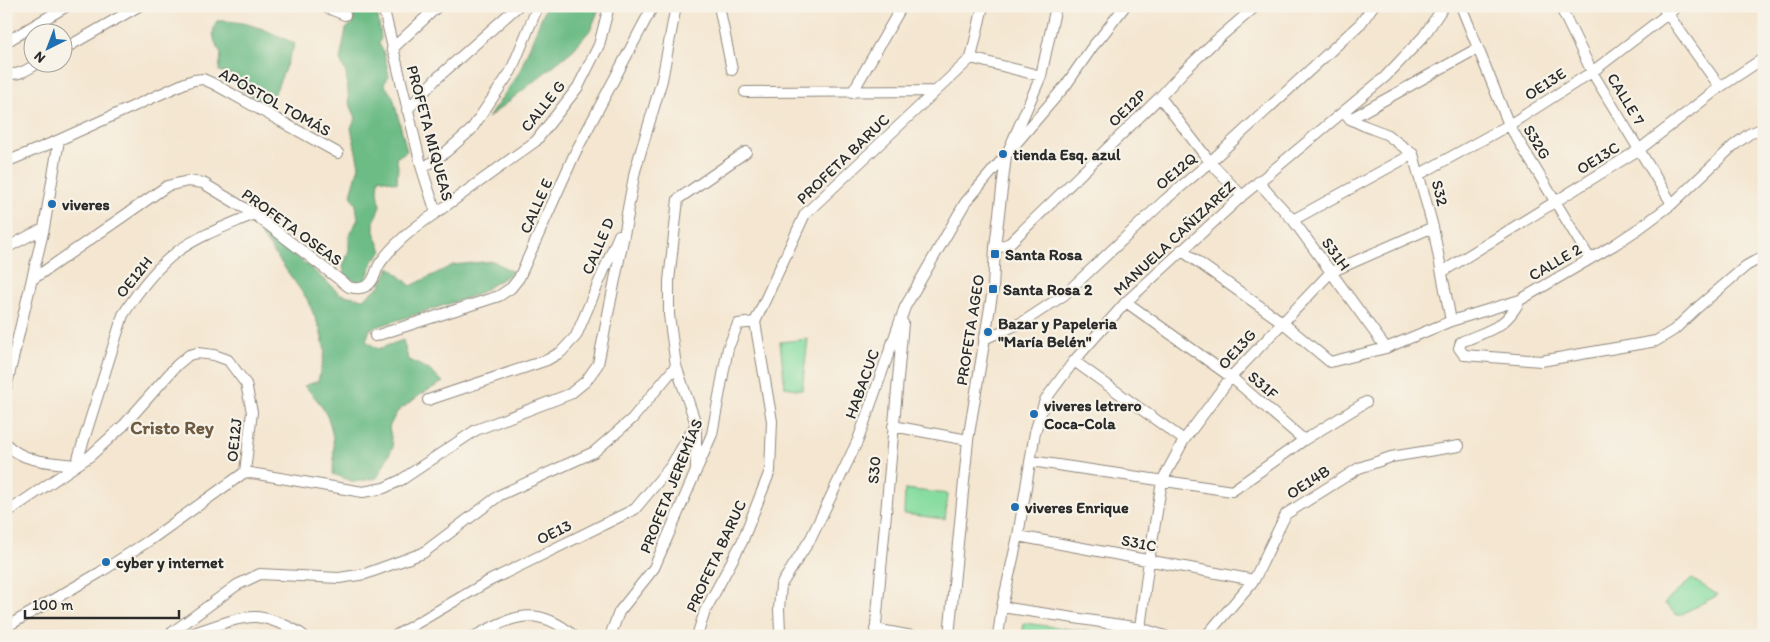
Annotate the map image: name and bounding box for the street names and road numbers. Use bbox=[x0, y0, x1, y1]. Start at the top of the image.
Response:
street label: PROFETA MIQUEAS bbox=[403, 63, 457, 203]
street label: APÓSTOL TOMÁS bbox=[216, 64, 334, 140]
street label: OE13E bbox=[1521, 64, 1569, 104]
street label: CALLE 7 bbox=[1603, 70, 1649, 128]
street label: CALLE G bbox=[517, 77, 569, 135]
street label: OE12P bbox=[1104, 85, 1150, 131]
street label: PROFETA BARUC bbox=[793, 110, 893, 208]
street label: S32G bbox=[1519, 121, 1555, 163]
street label: OE13C bbox=[1573, 137, 1623, 179]
street label: OE12Q bbox=[1152, 148, 1201, 194]
street label: CALLE E bbox=[516, 175, 557, 236]
street label: MANUELA CAÑIZAREZ bbox=[1109, 177, 1239, 299]
street label: S32 bbox=[1428, 178, 1453, 209]
street label: PROFETA OSEAS bbox=[238, 184, 346, 270]
street label: CALLE D bbox=[578, 214, 619, 277]
street label: S31H bbox=[1318, 234, 1354, 274]
street label: CALLE 2 bbox=[1525, 239, 1585, 285]
street label: OE12H bbox=[112, 253, 156, 301]
street label: PROFETA AGEO bbox=[952, 273, 988, 387]
street label: OE13G bbox=[1214, 325, 1260, 373]
street label: HABACUC bbox=[841, 347, 883, 421]
street label: S31F bbox=[1244, 367, 1282, 404]
street label: PROFETA JEREMÍAS bbox=[635, 416, 707, 556]
street label: OE12J bbox=[222, 417, 246, 463]
street label: S30 bbox=[863, 455, 885, 485]
street label: OE14B bbox=[1283, 461, 1333, 503]
street label: PROFETA BARUC bbox=[682, 497, 750, 615]
street label: OE13 bbox=[533, 515, 575, 549]
street label: S31C bbox=[1120, 530, 1158, 556]

